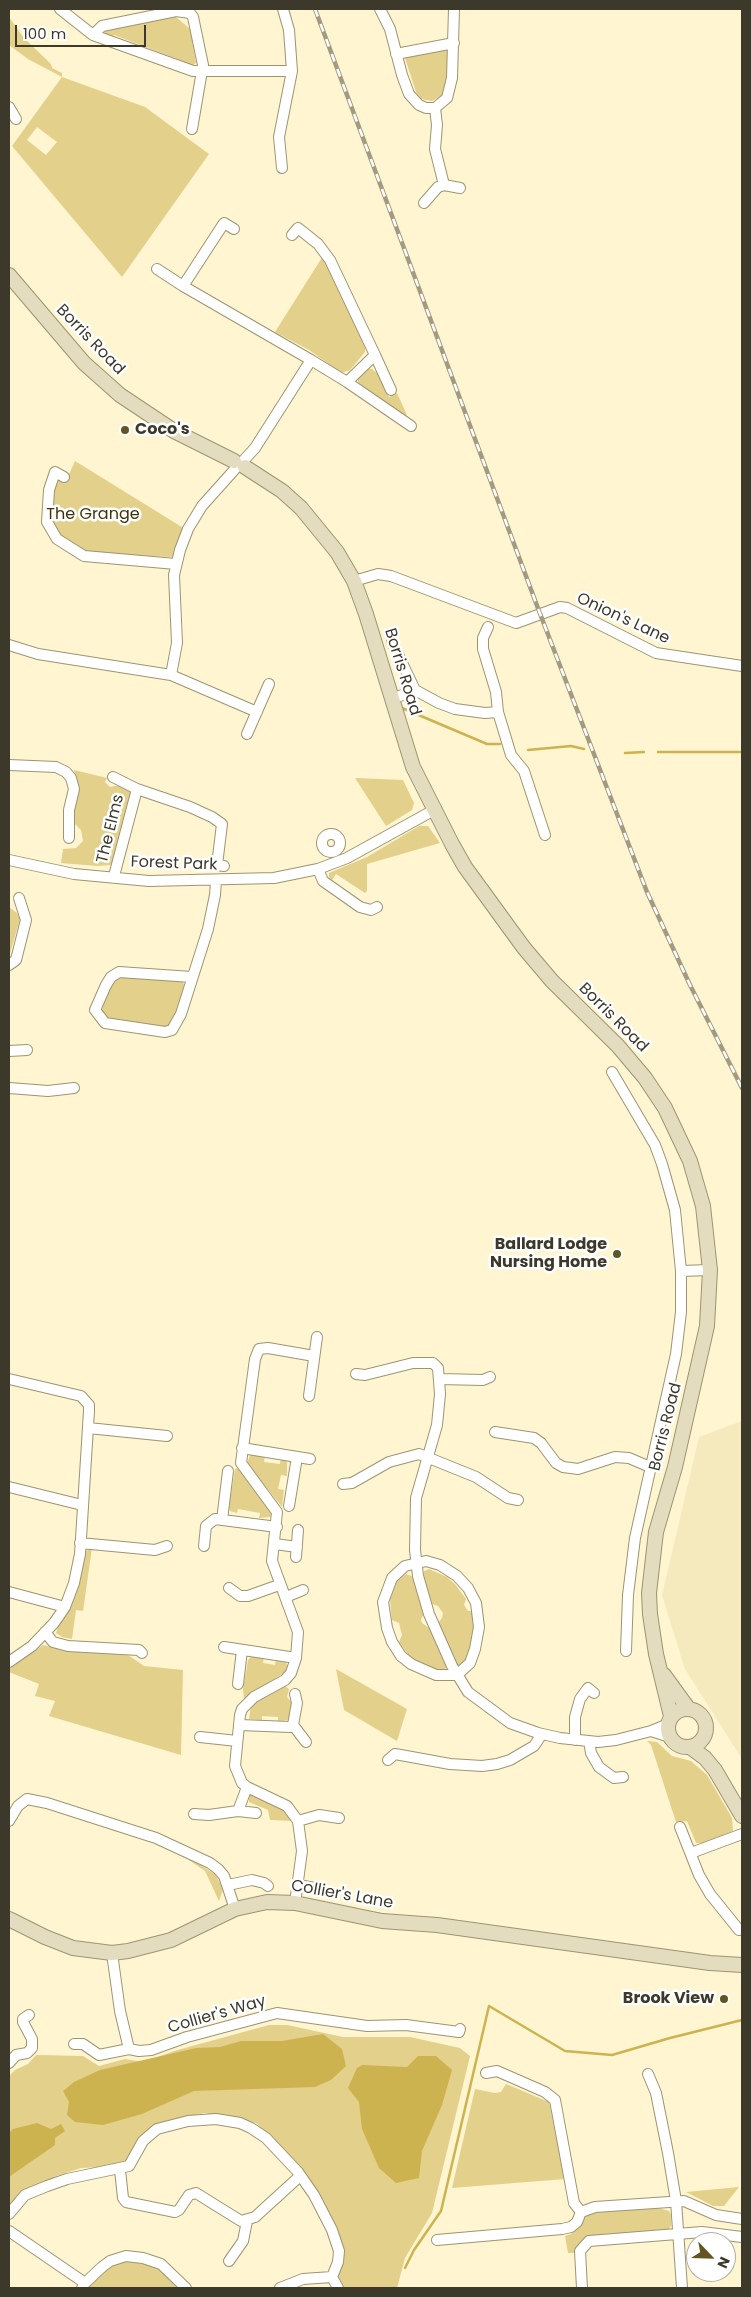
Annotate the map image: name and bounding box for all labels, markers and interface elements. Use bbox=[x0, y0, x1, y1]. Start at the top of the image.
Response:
scale bar bbox=[18, 15, 149, 47]
text: 100 m bbox=[23, 23, 66, 44]
street label: Borris Road bbox=[52, 301, 128, 379]
place label: Coco's bbox=[135, 420, 190, 440]
marker: Coco's bbox=[119, 424, 131, 436]
park label: The Grange bbox=[46, 505, 140, 525]
street label: Onion's Lane bbox=[573, 589, 673, 649]
street label: Borris Road bbox=[380, 626, 424, 718]
street label: The Elms bbox=[93, 793, 129, 865]
street label: Forest Park bbox=[130, 853, 218, 875]
street label: Borris Road bbox=[574, 979, 652, 1057]
place label: Ballard Lodge Nursing Home bbox=[490, 1235, 607, 1273]
marker: Ballard Lodge Nursing Home bbox=[611, 1248, 623, 1260]
street label: Borris Road bbox=[646, 1381, 686, 1473]
street label: Collier's Lane bbox=[289, 1877, 395, 1913]
place label: Brook View bbox=[623, 1989, 714, 2009]
street label: Collier's Way bbox=[166, 1992, 268, 2038]
marker: Brook View bbox=[718, 1993, 730, 2005]
north arrow bbox=[686, 2232, 736, 2282]
text: N bbox=[713, 2254, 735, 2272]

